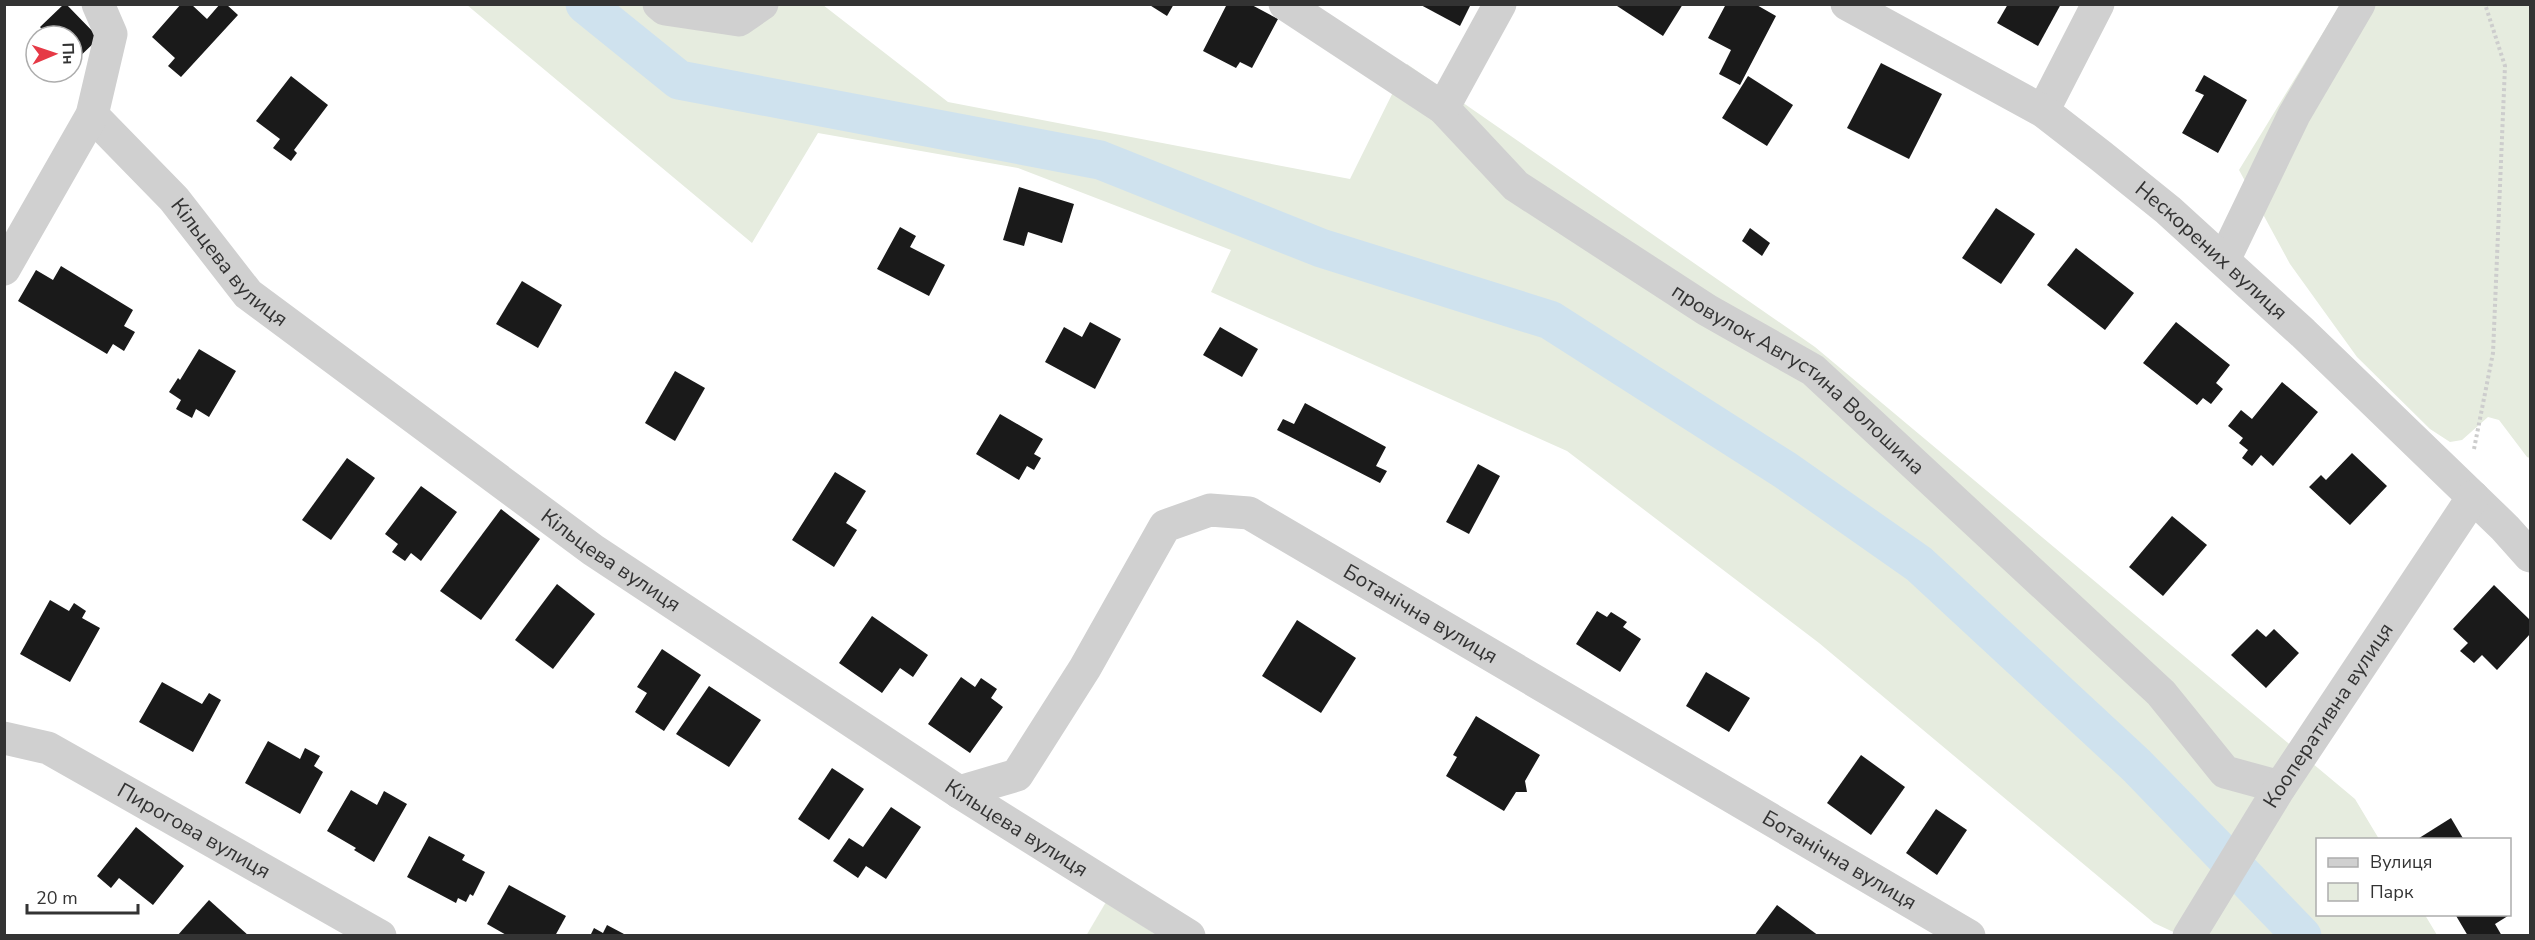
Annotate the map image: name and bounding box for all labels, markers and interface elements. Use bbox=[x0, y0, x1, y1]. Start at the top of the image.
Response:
north arrow bbox=[24, 24, 84, 84]
text: Пн bbox=[57, 42, 79, 65]
street label: Нескорених вулиця bbox=[2129, 175, 2293, 326]
street label: Кільцева вулиця bbox=[165, 192, 294, 333]
street label: провулок Августина Волошина bbox=[1667, 277, 1931, 481]
street label: Кільцева вулиця bbox=[535, 502, 686, 618]
street label: Ботанічна вулиця bbox=[1338, 557, 1503, 670]
street label: Кооперативна вулиця bbox=[2257, 617, 2400, 813]
street label: Кільцева вулиця bbox=[939, 772, 1093, 883]
street label: Пирогова вулиця bbox=[112, 776, 276, 885]
street label: Ботанічна вулиця bbox=[1757, 804, 1922, 916]
legend bbox=[2316, 838, 2511, 916]
text: Вулиця bbox=[2370, 850, 2432, 874]
scale bar bbox=[27, 877, 138, 915]
text: Парк bbox=[2370, 880, 2414, 904]
text: 20 m bbox=[36, 886, 78, 910]

